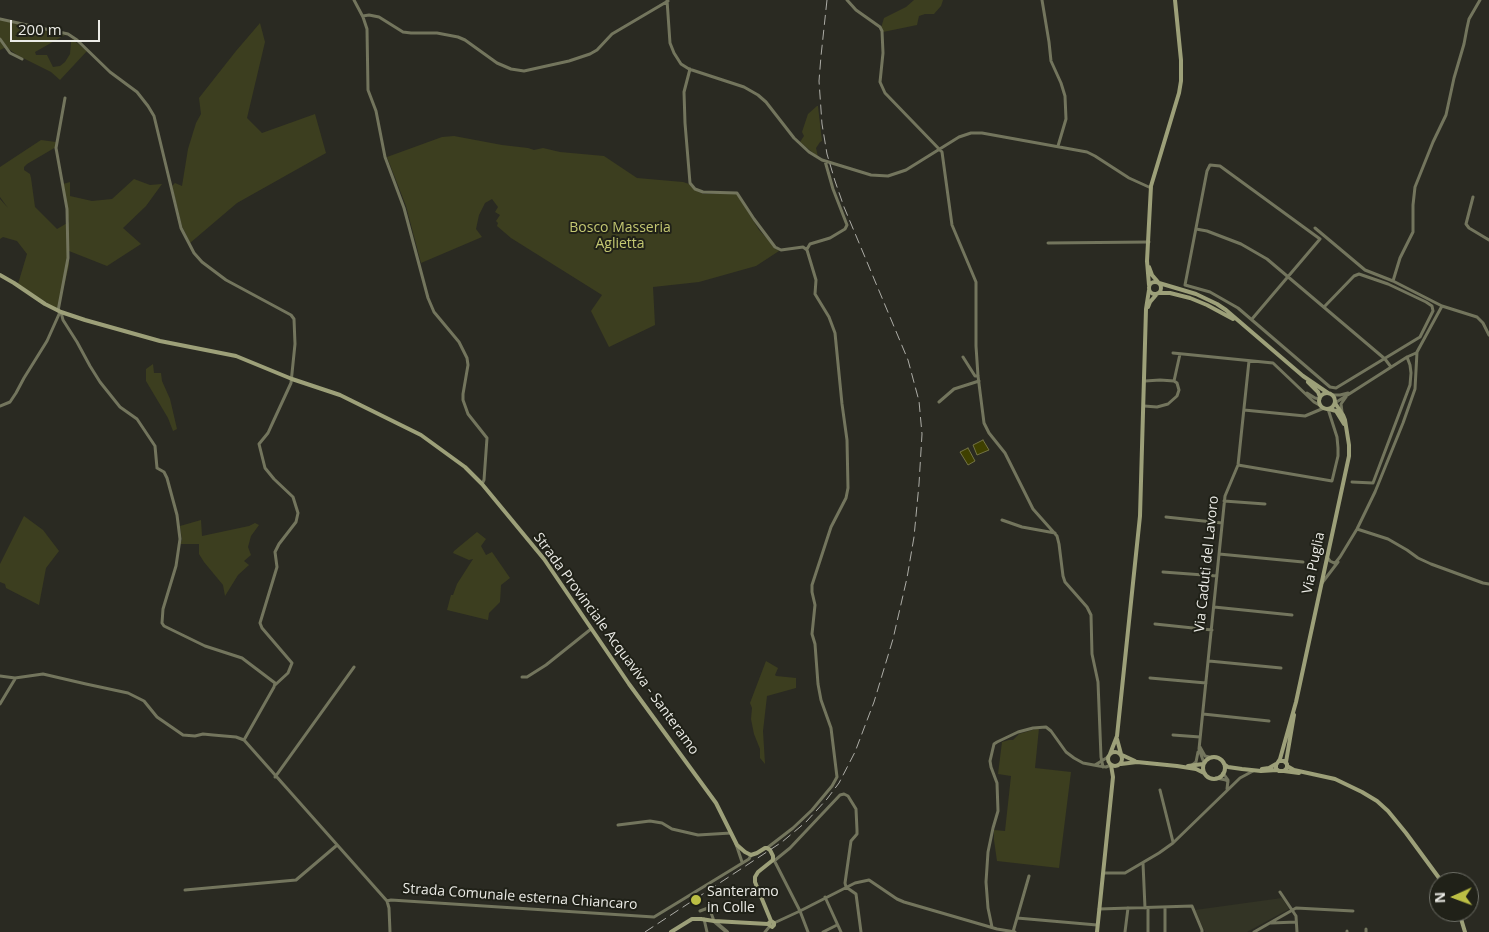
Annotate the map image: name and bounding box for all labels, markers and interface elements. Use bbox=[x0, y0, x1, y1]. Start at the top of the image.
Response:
scale bar bbox=[12, 10, 102, 42]
text: 200 m bbox=[18, 19, 62, 39]
park label: Bosco Masseria Aglietta bbox=[569, 220, 671, 252]
street label: Via Caduti del Lavoro bbox=[1191, 495, 1223, 633]
street label: Strada Provinciale Acquaviva - Santeramo bbox=[530, 530, 702, 758]
street label: Via Puglia bbox=[1299, 531, 1329, 595]
north arrow bbox=[1429, 872, 1479, 922]
street label: Strada Comunale esterna Chiancaro bbox=[402, 880, 638, 914]
place label: Santeramo in Colle bbox=[707, 884, 779, 916]
text: N bbox=[1430, 891, 1449, 904]
marker: Santeramo in Colle bbox=[689, 893, 703, 907]

